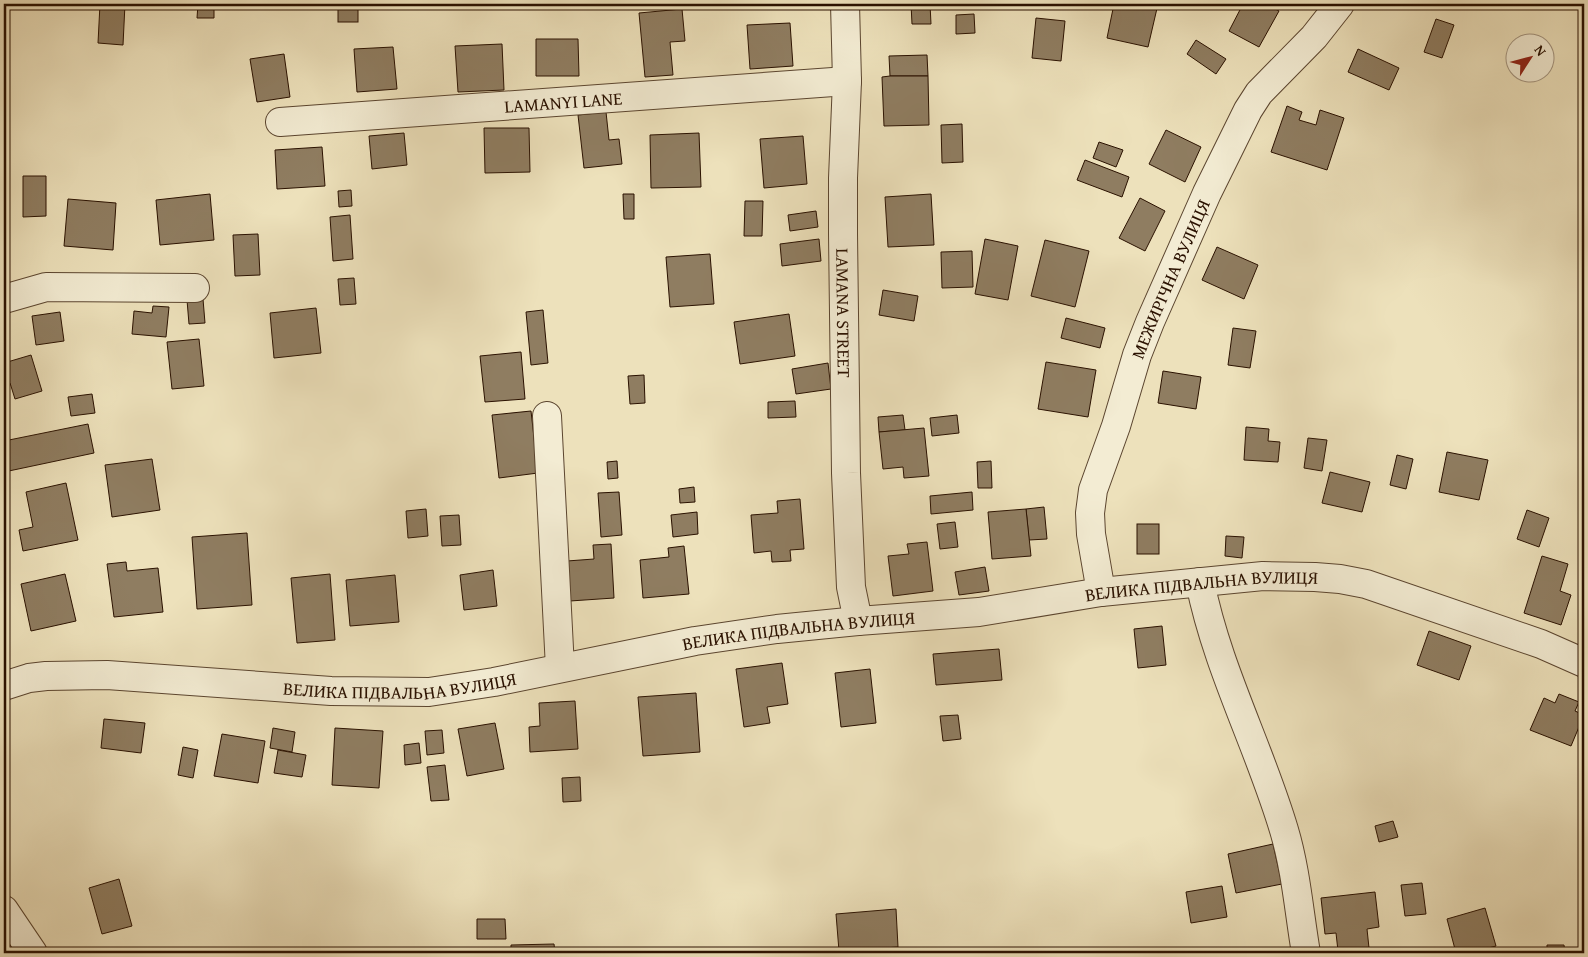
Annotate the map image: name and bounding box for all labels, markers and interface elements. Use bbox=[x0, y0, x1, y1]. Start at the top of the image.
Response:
north arrow bbox=[1506, 32, 1556, 82]
text: N bbox=[1530, 41, 1552, 61]
street label: LAMANYI LANE bbox=[503, 84, 623, 119]
street label: МЕЖИРІЧНА ВУЛИЦЯ bbox=[1123, 194, 1216, 363]
street label: LAMANA STREET bbox=[830, 248, 858, 378]
street label: ВЕЛИКА ПІДВАЛЬНА ВУЛИЦЯ bbox=[1083, 562, 1319, 608]
street label: ВЕЛИКА ПІДВАЛЬНА ВУЛИЦЯ bbox=[680, 603, 916, 657]
street label: ВЕЛИКА ПІДВАЛЬНА ВУЛИЦЯ bbox=[282, 664, 519, 706]

